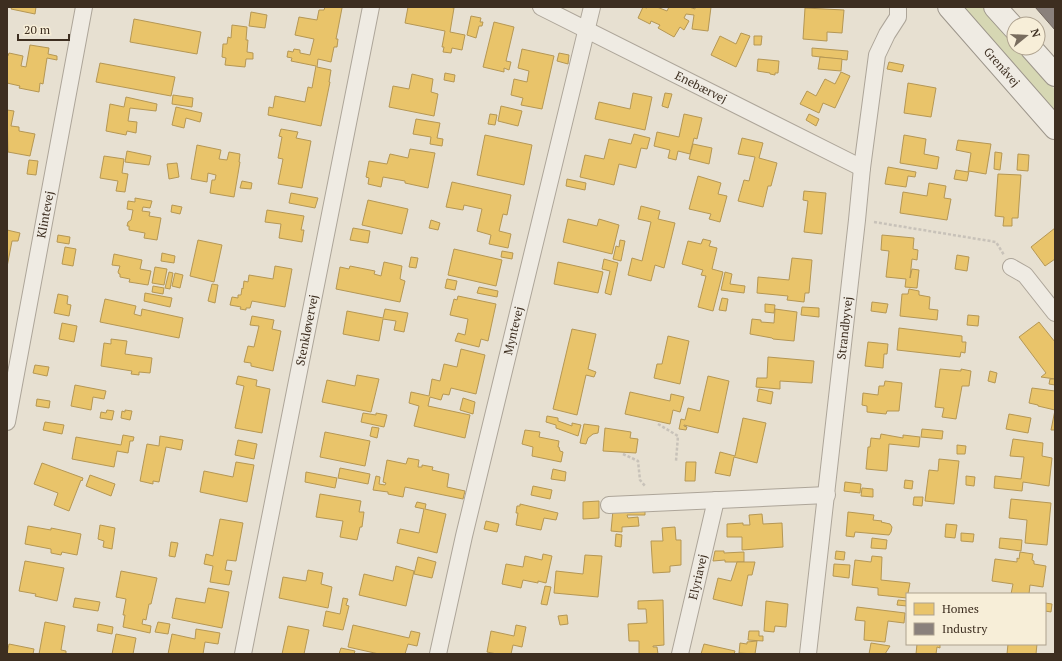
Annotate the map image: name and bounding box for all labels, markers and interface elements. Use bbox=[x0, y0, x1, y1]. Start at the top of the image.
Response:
scale bar bbox=[18, 16, 69, 42]
north arrow bbox=[1006, 16, 1046, 56]
text: 20 m bbox=[24, 22, 51, 37]
text: N bbox=[1028, 27, 1044, 40]
street label: Grenåvej bbox=[981, 44, 1023, 90]
street label: Enebærvej bbox=[673, 67, 730, 106]
street label: Klintevej bbox=[33, 190, 57, 239]
street label: Stenkløvervej bbox=[292, 293, 321, 367]
street label: Strandbyvej bbox=[833, 296, 855, 360]
street label: Myntevej bbox=[500, 305, 526, 356]
street label: Elyriavej bbox=[685, 553, 710, 601]
legend bbox=[906, 593, 1046, 645]
text: Homes bbox=[942, 601, 979, 616]
text: Industry bbox=[942, 621, 988, 636]

